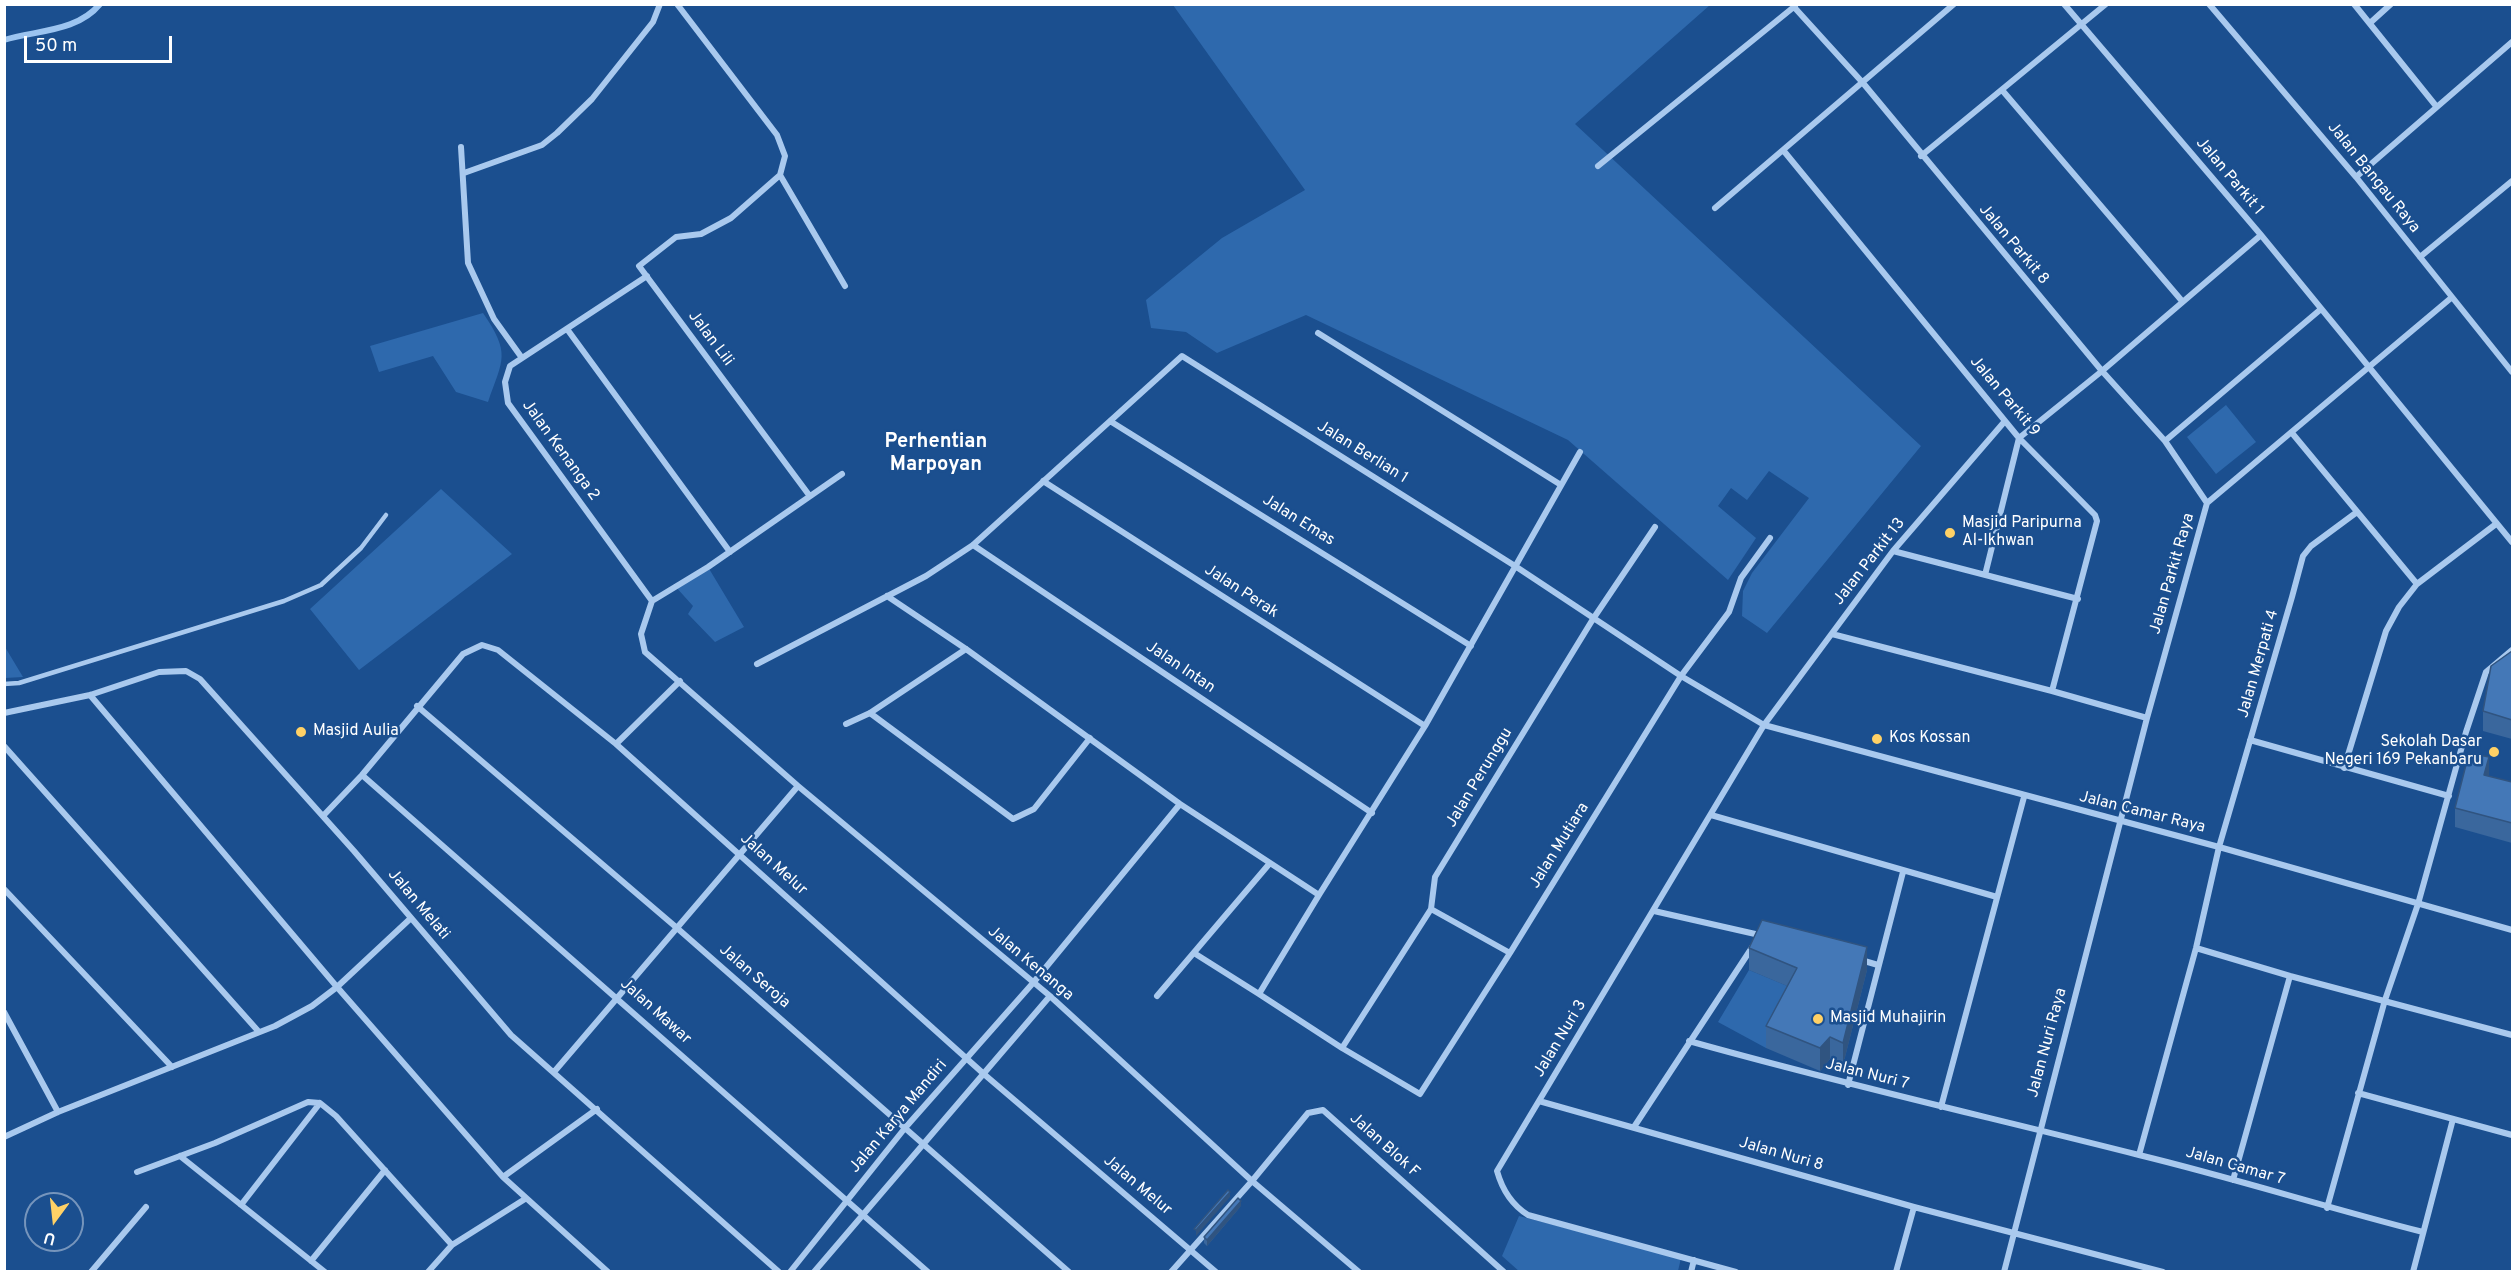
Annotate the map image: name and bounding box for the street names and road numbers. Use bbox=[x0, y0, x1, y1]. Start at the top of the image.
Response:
street label: Jalan Bangau Raya bbox=[2322, 119, 2424, 237]
street label: Jalan Parkit 1 bbox=[2191, 134, 2267, 220]
street label: Jalan Parkit 8 bbox=[1974, 201, 2052, 289]
street label: Jalan Lili bbox=[683, 308, 737, 370]
street label: Jalan Parkit 9 bbox=[1965, 353, 2043, 441]
street label: Jalan Kenanga 2 bbox=[517, 397, 603, 505]
street label: Jalan Berlian 1 bbox=[1313, 417, 1411, 489]
street label: Jalan Emas bbox=[1258, 491, 1338, 551]
street label: Jalan Parkit Raya bbox=[2147, 511, 2199, 637]
street label: Jalan Parkit 13 bbox=[1830, 515, 1910, 609]
street label: Jalan Perak bbox=[1200, 561, 1282, 623]
street label: Jalan Merpati 4 bbox=[2234, 608, 2284, 720]
street label: Jalan Intan bbox=[1142, 638, 1218, 698]
street label: Jalan Perunggu bbox=[1443, 725, 1517, 831]
street label: Jalan Camar Raya bbox=[2077, 788, 2207, 838]
street label: Jalan Mutiara bbox=[1526, 800, 1594, 892]
street label: Jalan Melur bbox=[735, 830, 811, 900]
street label: Jalan Melati bbox=[383, 866, 453, 944]
street label: Jalan Kenanga bbox=[983, 923, 1077, 1005]
street label: Jalan Seroja bbox=[714, 941, 794, 1013]
street label: Jalan Mawar bbox=[615, 975, 695, 1049]
street label: Jalan Nuri Raya bbox=[2024, 986, 2072, 1100]
street label: Jalan Nuri 3 bbox=[1530, 997, 1592, 1081]
street label: Jalan Nuri 7 bbox=[1823, 1055, 1911, 1095]
street label: Jalan Karya Mandiri bbox=[846, 1056, 952, 1178]
street label: Jalan Blok F bbox=[1345, 1110, 1423, 1182]
street label: Jalan Nuri 8 bbox=[1737, 1134, 1825, 1176]
street label: Jalan Camar 7 bbox=[2183, 1144, 2287, 1190]
street label: Jalan Melur bbox=[1099, 1152, 1175, 1220]

